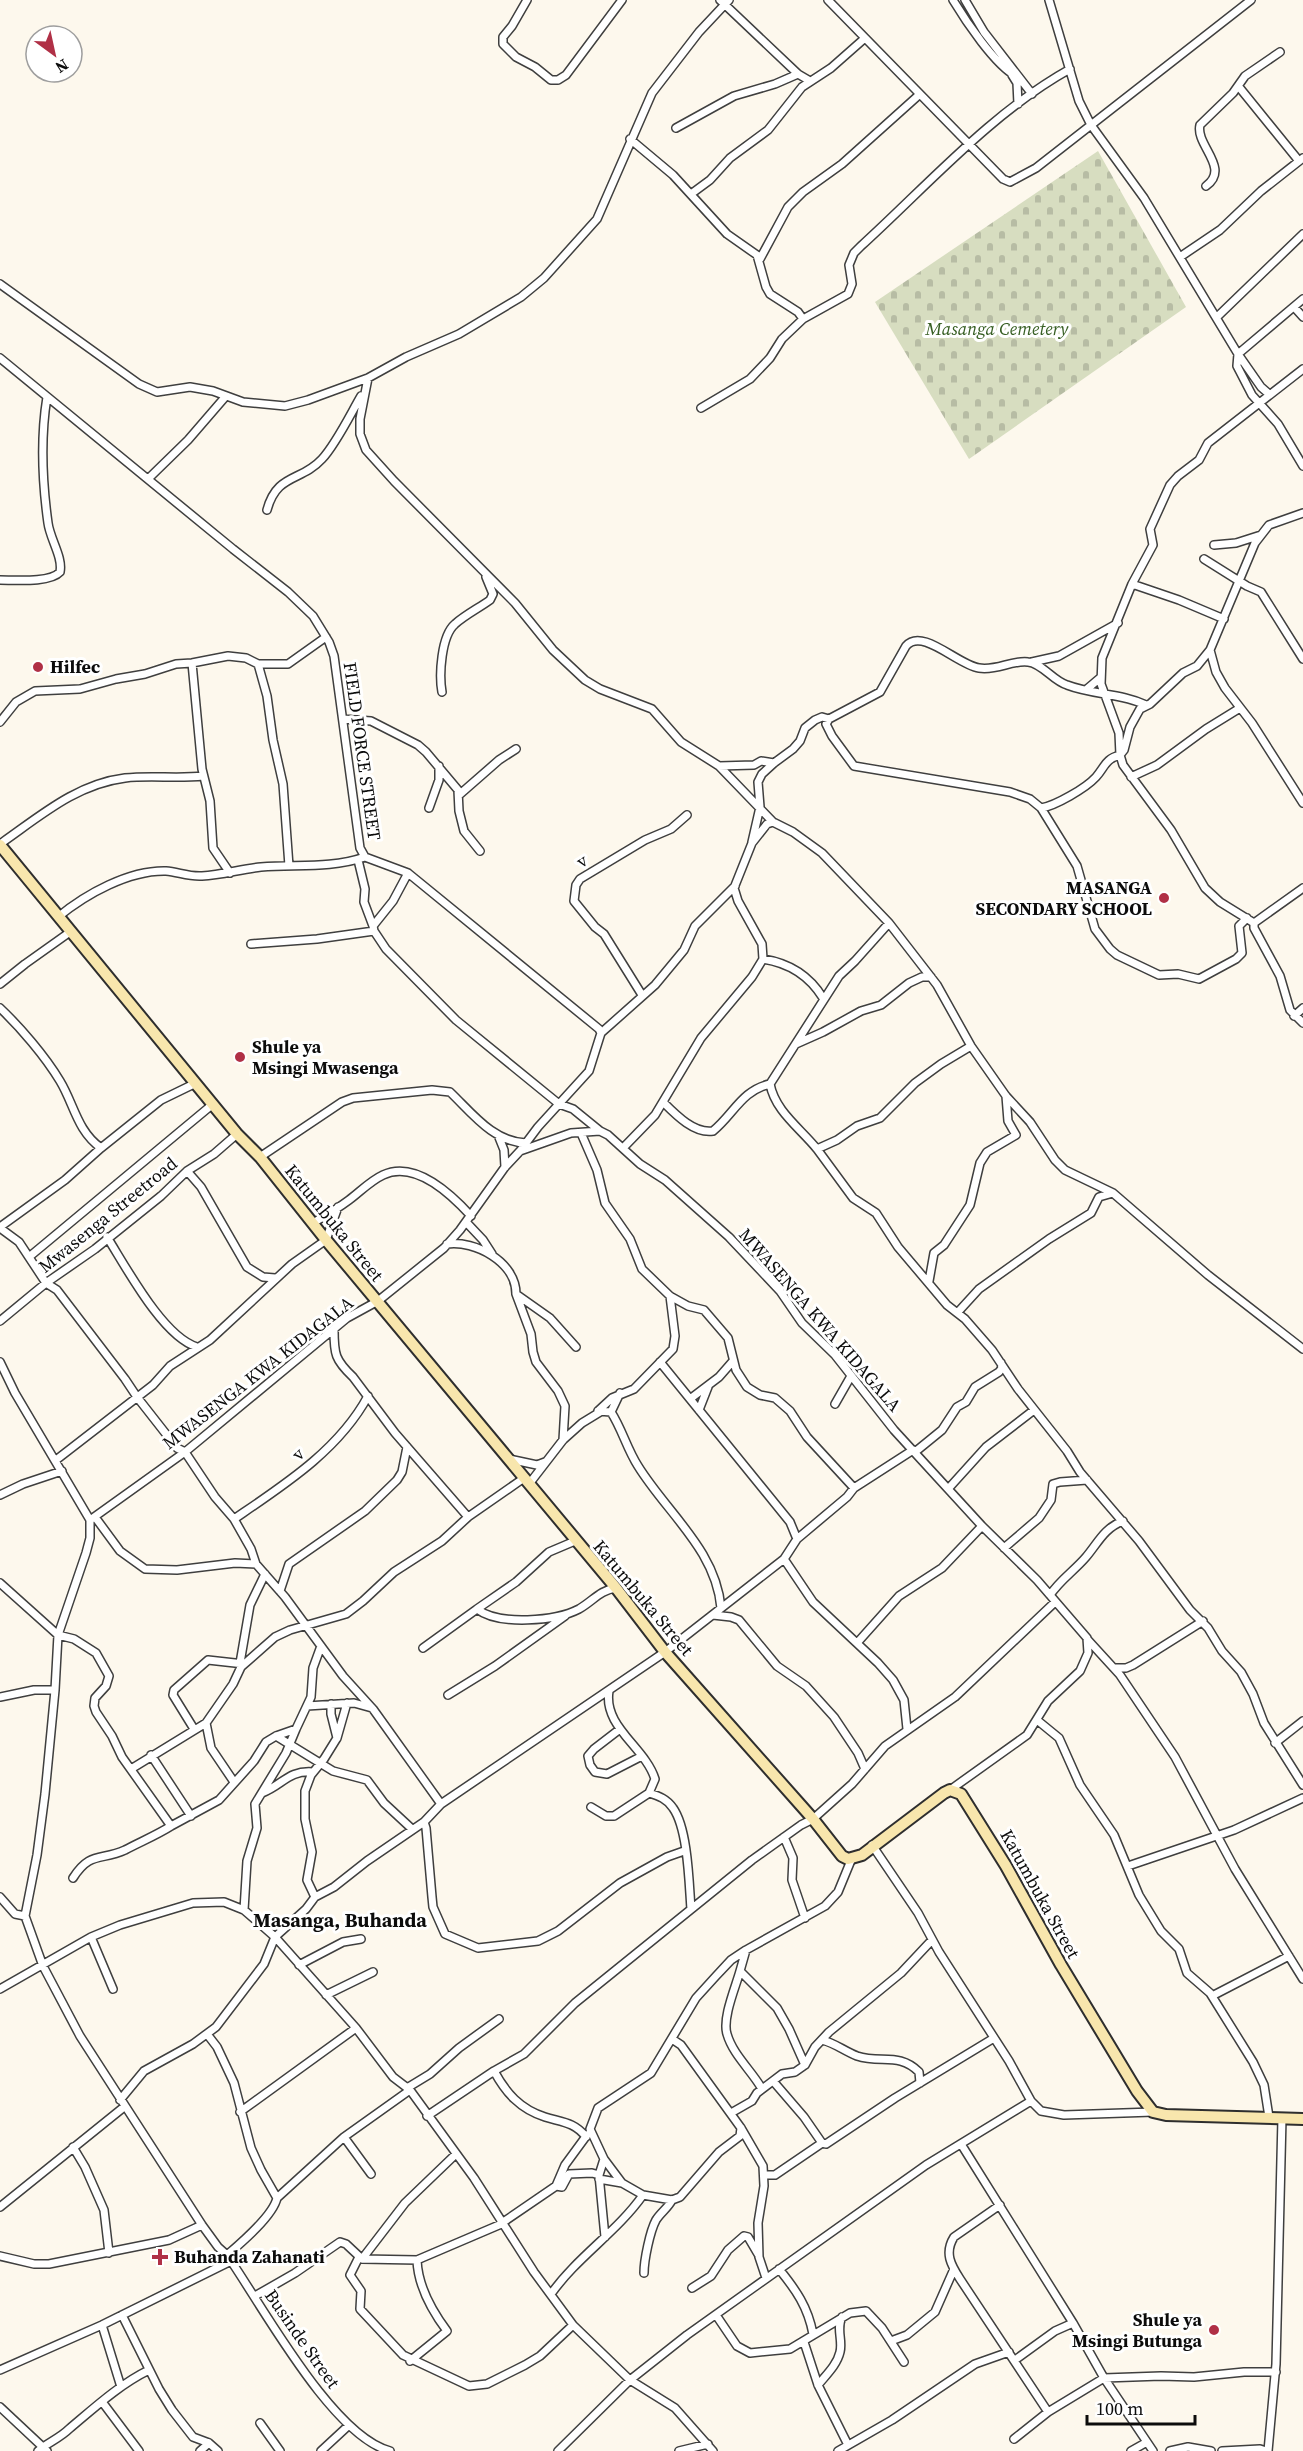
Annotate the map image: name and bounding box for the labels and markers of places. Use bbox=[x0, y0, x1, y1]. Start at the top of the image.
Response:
place label: Hilfec bbox=[50, 654, 100, 679]
marker: Hilfec bbox=[31, 660, 45, 674]
place label: MASANGA SECONDARY SCHOOL bbox=[976, 875, 1153, 921]
marker: MASANGA SECONDARY SCHOOL bbox=[1157, 891, 1171, 905]
place label: Shule ya Msingi Mwasenga bbox=[252, 1034, 399, 1080]
marker: Shule ya Msingi Mwasenga bbox=[233, 1050, 247, 1064]
place label: Buhanda Zahanati bbox=[174, 2244, 325, 2269]
marker: Buhanda Zahanati bbox=[151, 2248, 169, 2266]
place label: Shule ya Msingi Butunga bbox=[1072, 2307, 1202, 2353]
marker: Shule ya Msingi Butunga bbox=[1207, 2323, 1221, 2337]

